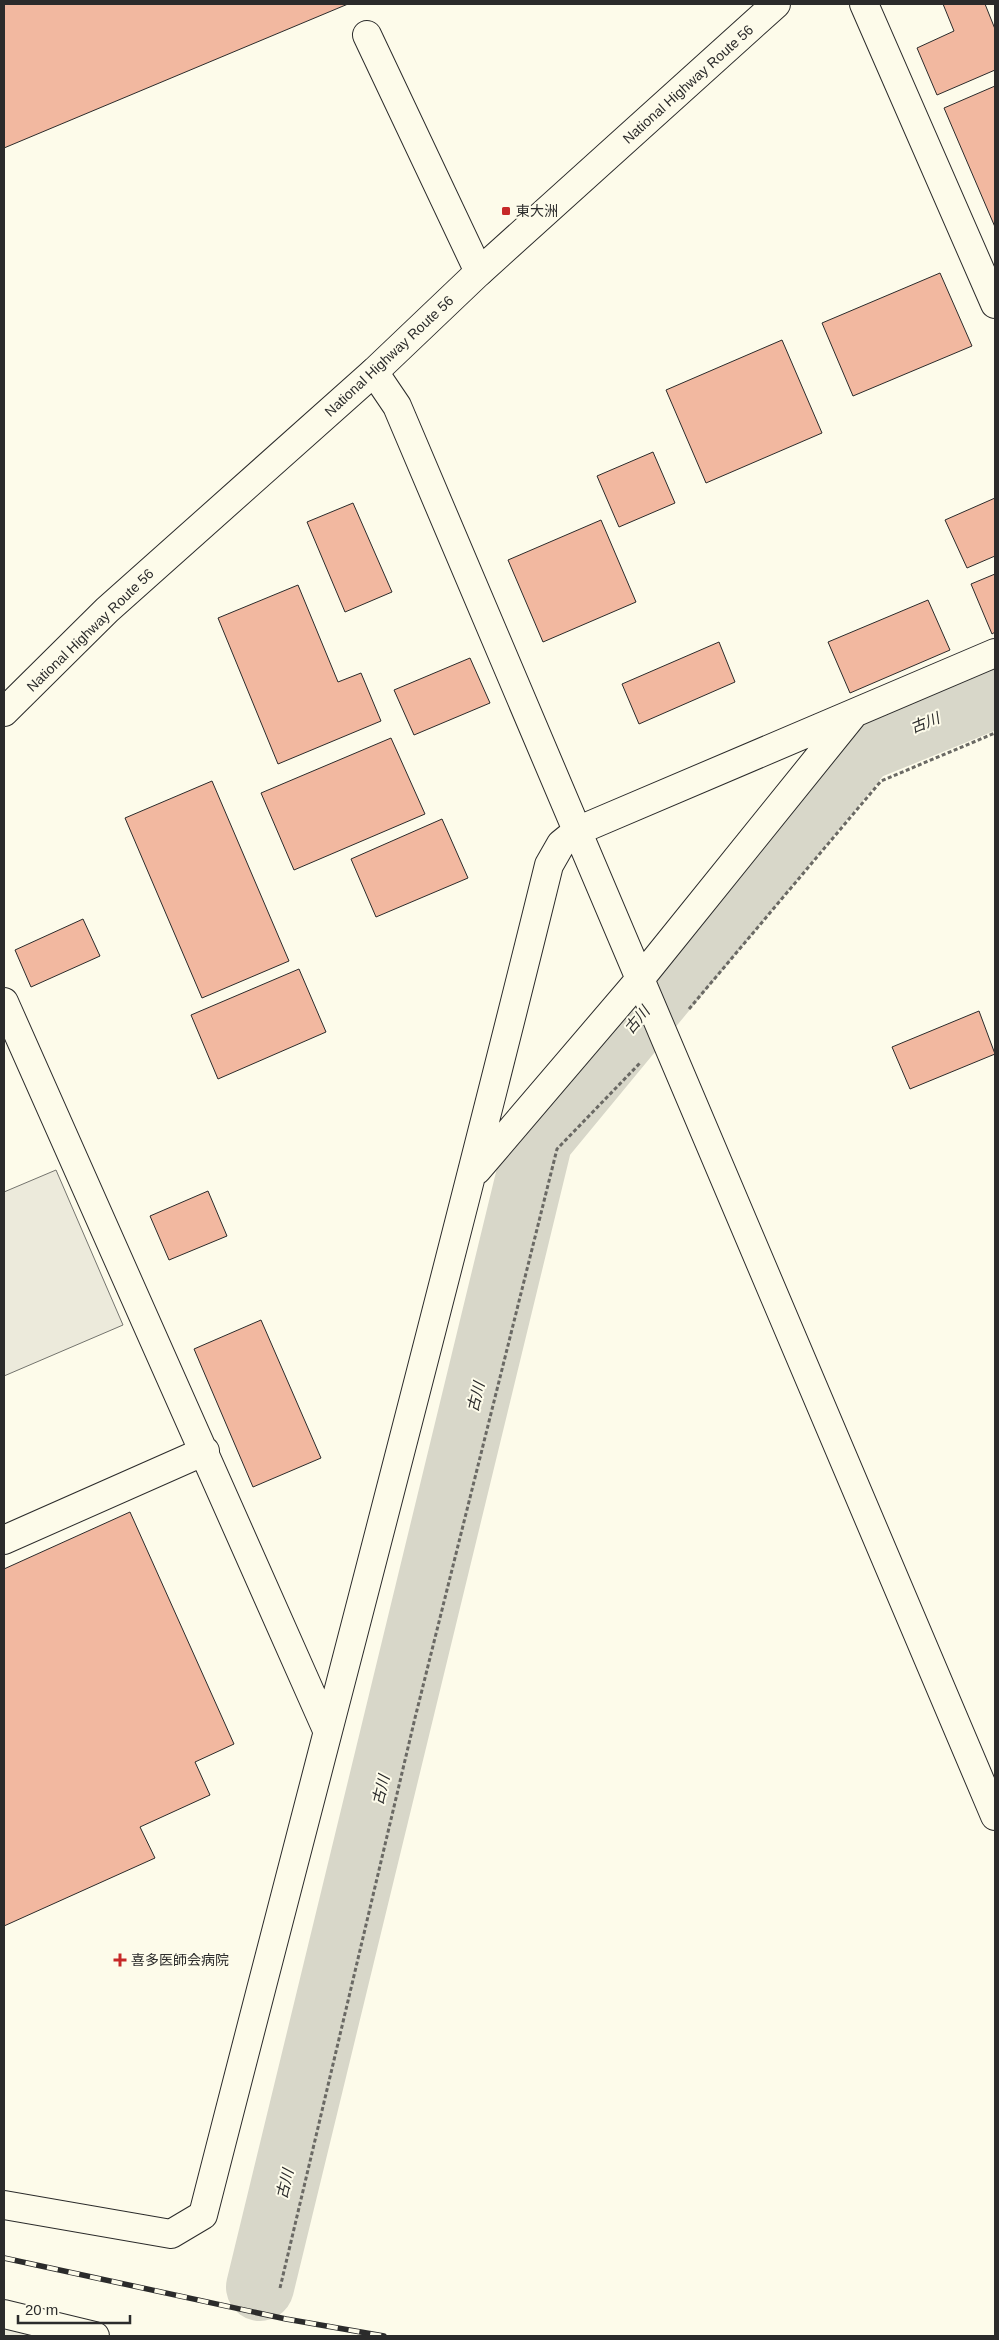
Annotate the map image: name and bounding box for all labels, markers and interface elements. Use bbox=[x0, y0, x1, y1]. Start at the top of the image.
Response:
street label: National Highway Route 56 bbox=[620, 21, 757, 147]
place label: 東大洲 bbox=[516, 203, 558, 219]
marker: 東大洲 bbox=[500, 205, 512, 217]
street label: National Highway Route 56 bbox=[322, 292, 457, 420]
street label: National Highway Route 56 bbox=[23, 565, 157, 695]
water label: 古川 bbox=[908, 708, 944, 736]
water label: 古川 bbox=[620, 1001, 654, 1037]
water label: 古川 bbox=[464, 1378, 488, 1413]
water label: 古川 bbox=[369, 1771, 393, 1806]
place label: 喜多医師会病院 bbox=[131, 1952, 229, 1968]
marker: 喜多医師会病院 bbox=[113, 1953, 127, 1967]
water label: 古川 bbox=[273, 2165, 297, 2200]
scale bar bbox=[18, 2292, 130, 2324]
text: 20 m bbox=[25, 2301, 58, 2318]

